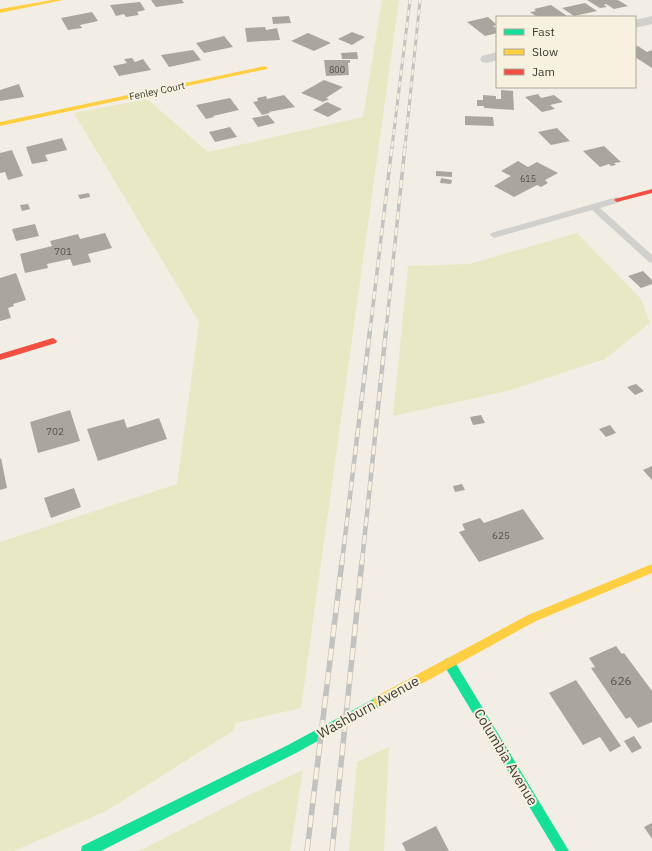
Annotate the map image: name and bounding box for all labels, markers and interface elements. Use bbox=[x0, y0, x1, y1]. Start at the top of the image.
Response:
legend bbox=[496, 16, 636, 88]
text: Fast bbox=[532, 24, 555, 39]
text: Slow bbox=[532, 44, 558, 59]
house number: 800 bbox=[329, 64, 345, 75]
text: Jam bbox=[532, 64, 555, 79]
street label: Fenley Court bbox=[128, 79, 187, 103]
house number: 615 bbox=[520, 173, 536, 184]
house number: 701 bbox=[54, 245, 72, 258]
house number: 702 bbox=[46, 425, 64, 438]
house number: 625 bbox=[492, 529, 510, 542]
street label: Washburn Avenue bbox=[314, 671, 422, 742]
house number: 626 bbox=[610, 673, 632, 688]
street label: Columbia Avenue bbox=[470, 705, 542, 809]

